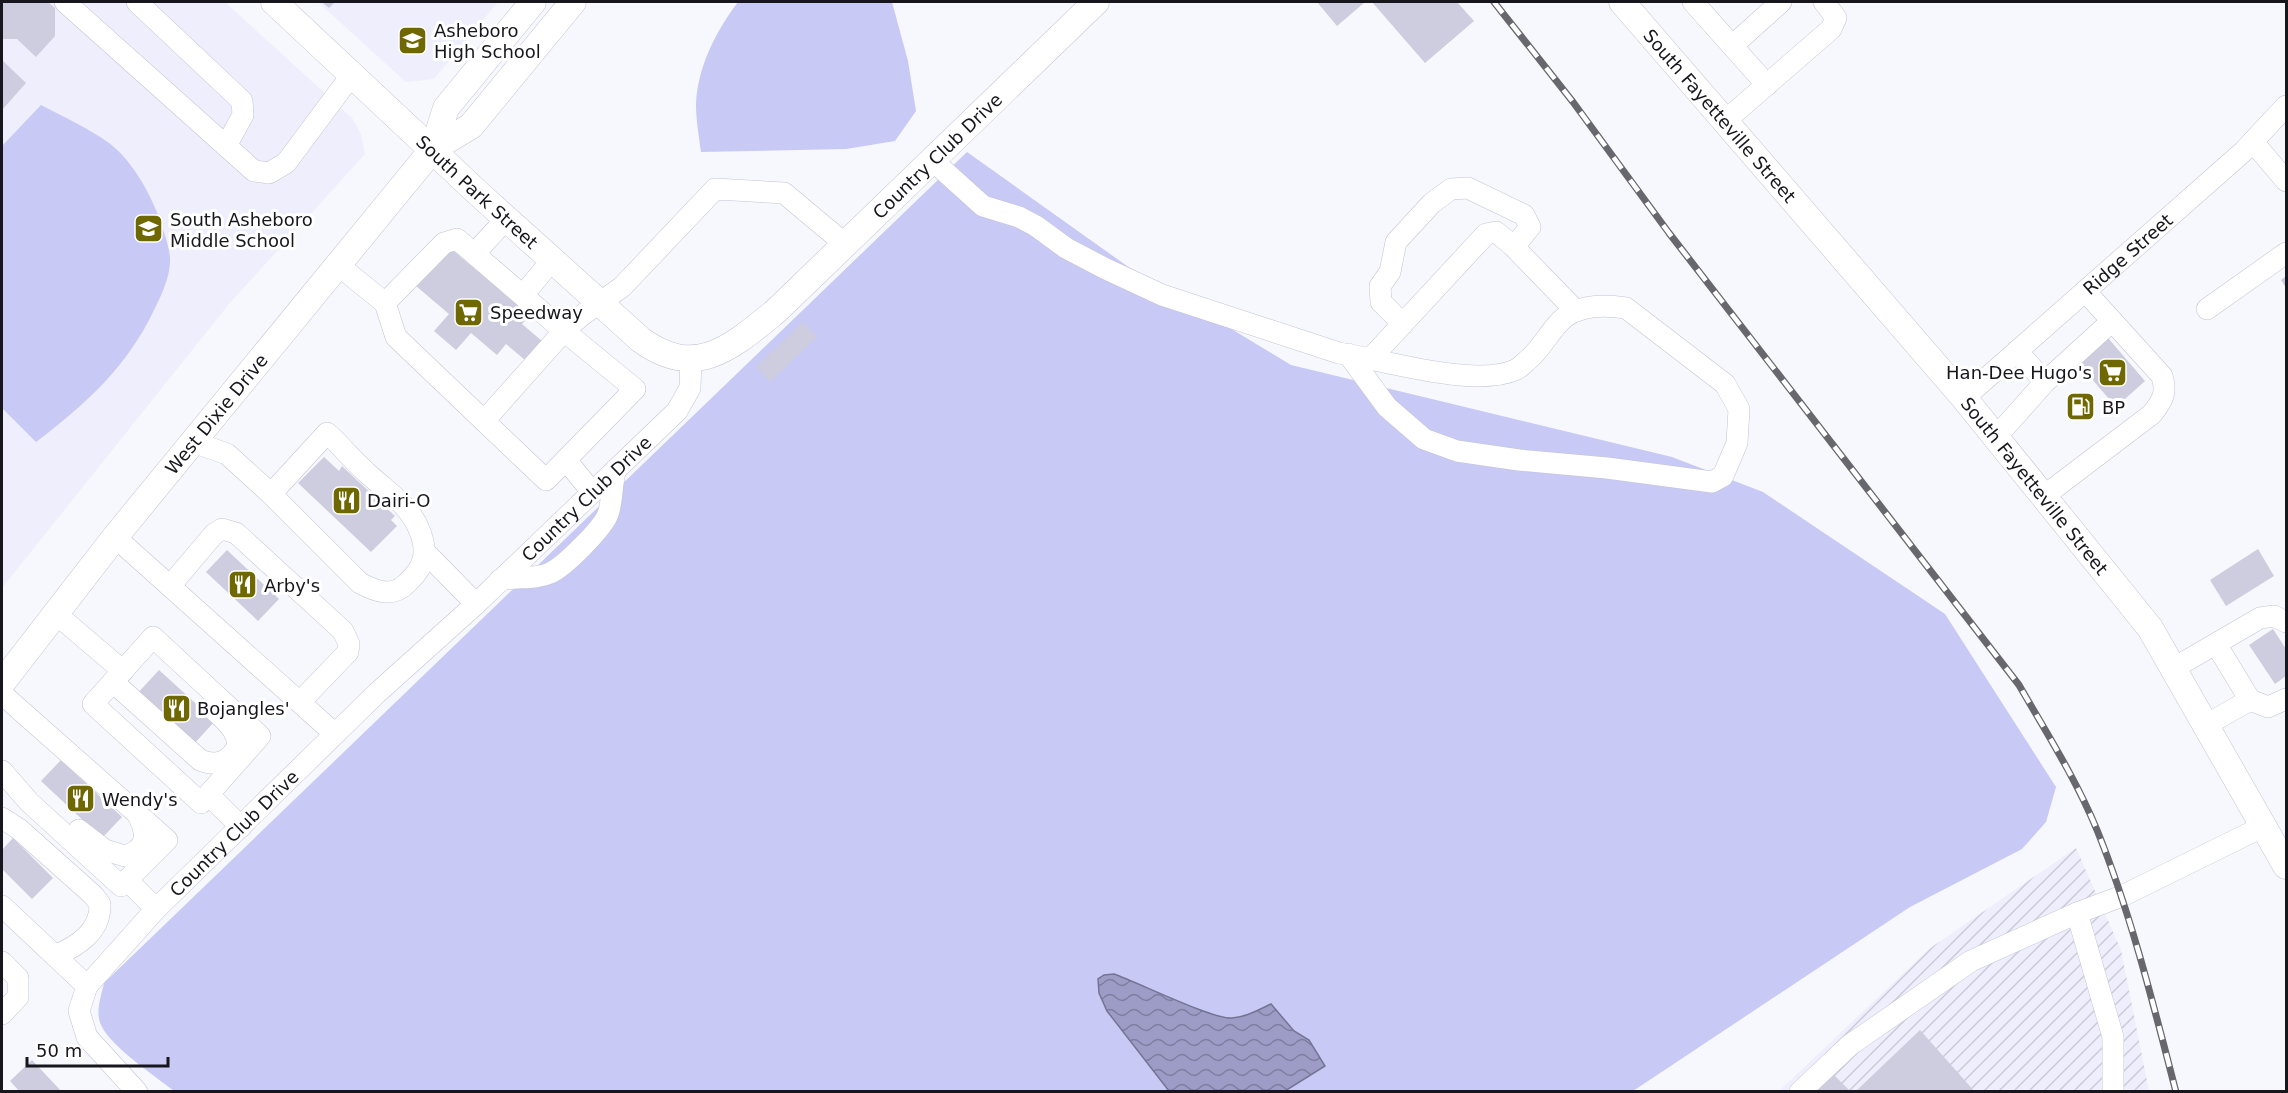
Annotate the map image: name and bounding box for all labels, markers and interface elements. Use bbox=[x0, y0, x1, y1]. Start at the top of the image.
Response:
place label: Asheboro High School bbox=[434, 20, 541, 62]
school or university icon: Asheboro High School bbox=[397, 24, 429, 56]
street label: South Fayetteville Street bbox=[1640, 25, 1801, 206]
street label: Country Club Drive bbox=[868, 88, 1006, 223]
street label: South Park Street bbox=[412, 131, 542, 253]
place label: South Asheboro Middle School bbox=[170, 209, 313, 251]
street label: Ridge Street bbox=[2079, 209, 2176, 299]
school or university icon: South Asheboro Middle School bbox=[133, 213, 165, 245]
supermarket icon: Speedway bbox=[453, 296, 485, 328]
place label: Speedway bbox=[490, 302, 583, 323]
street label: West Dixie Drive bbox=[161, 349, 272, 478]
supermarket icon: Han-Dee Hugo's bbox=[2097, 356, 2129, 388]
place label: Han-Dee Hugo's bbox=[1946, 362, 2092, 383]
fuel station icon: BP bbox=[2065, 391, 2097, 423]
street label: South Fayetteville Street bbox=[1957, 393, 2113, 579]
place label: BP bbox=[2102, 397, 2125, 418]
street label: Country Club Drive bbox=[517, 431, 655, 565]
restaurant icon: Dairi-O bbox=[330, 484, 362, 516]
place label: Dairi-O bbox=[367, 490, 430, 511]
restaurant icon: Arby's bbox=[227, 569, 259, 601]
place label: Arby's bbox=[264, 575, 320, 596]
restaurant icon: Bojangles' bbox=[160, 692, 192, 724]
place label: Bojangles' bbox=[197, 698, 290, 719]
street label: Country Club Drive bbox=[165, 765, 302, 900]
restaurant icon: Wendy's bbox=[65, 783, 97, 815]
place label: Wendy's bbox=[102, 789, 178, 810]
scale bar bbox=[27, 1030, 168, 1068]
text: 50 m bbox=[36, 1040, 82, 1061]

